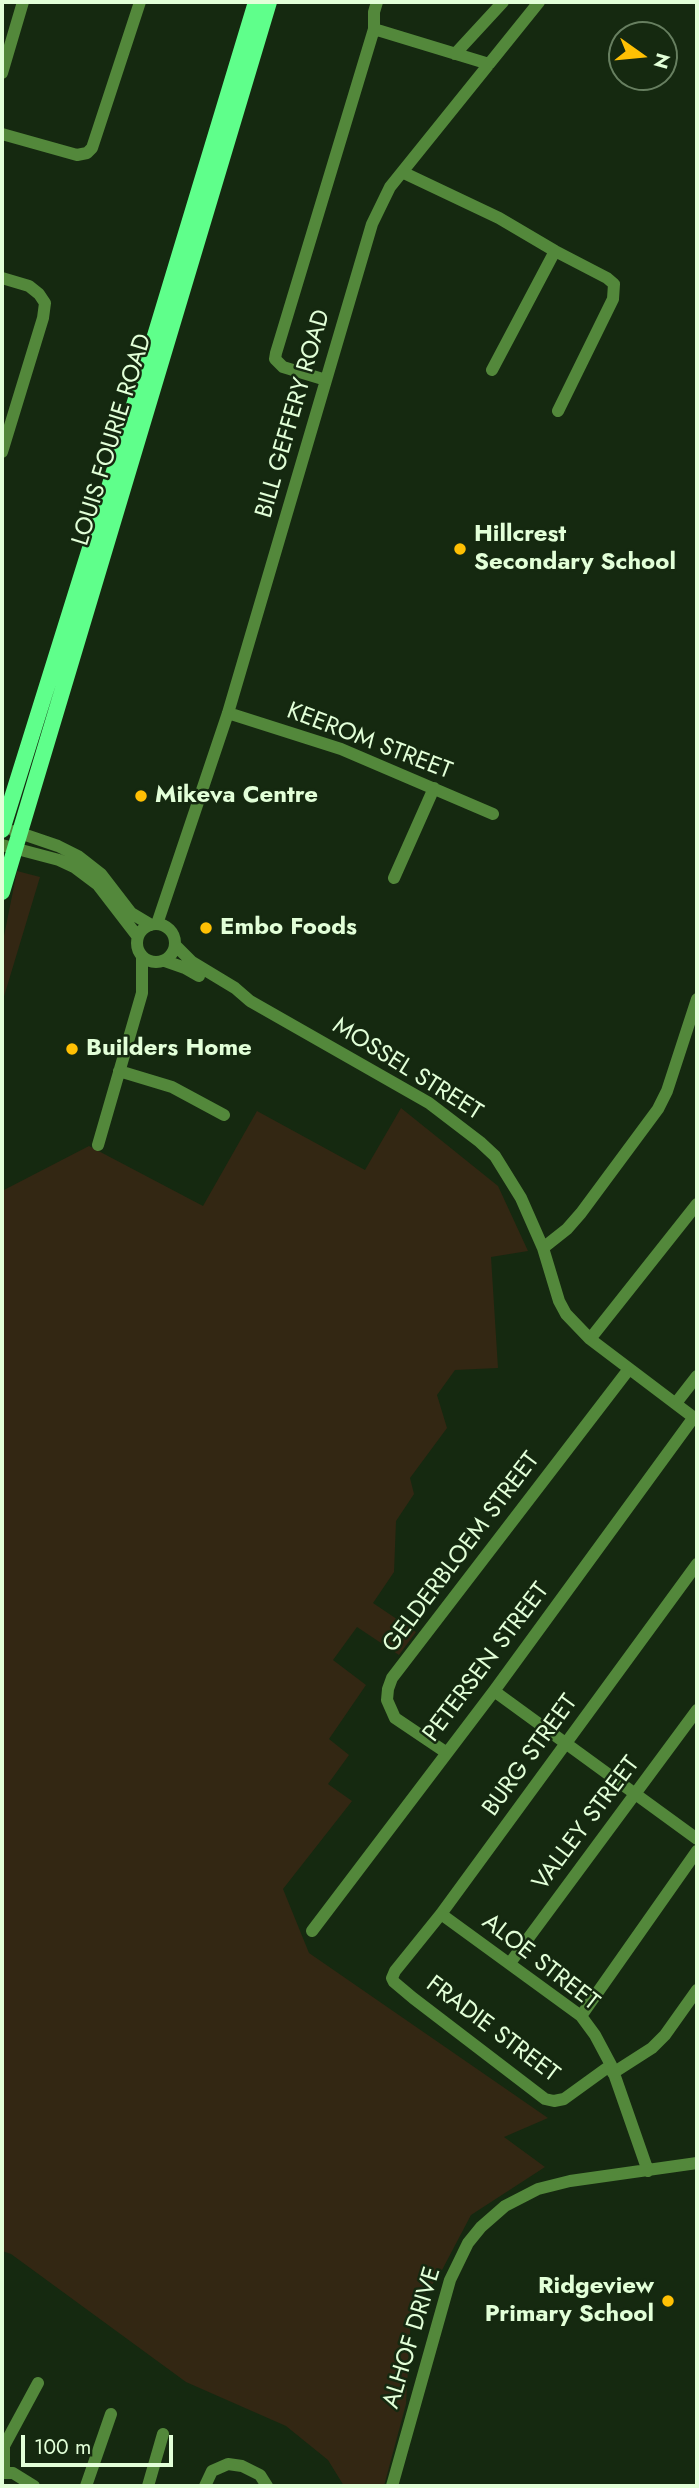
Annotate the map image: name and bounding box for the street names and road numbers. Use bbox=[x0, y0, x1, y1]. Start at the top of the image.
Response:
street label: BILL GEFFERY ROAD bbox=[251, 307, 337, 521]
street label: LOUIS FOURIE ROAD bbox=[67, 331, 159, 549]
street label: KEEROM STREET bbox=[282, 697, 456, 787]
street label: MOSSEL STREET bbox=[327, 1012, 487, 1128]
street label: GELDERBLOEM STREET bbox=[377, 1447, 547, 1659]
street label: PETERSEN STREET bbox=[418, 1578, 556, 1748]
street label: BURG STREET bbox=[477, 1690, 585, 1822]
street label: VALLEY STREET bbox=[527, 1751, 647, 1897]
street label: ALOE STREET bbox=[476, 1908, 604, 2018]
street label: FRADIE STREET bbox=[420, 1971, 564, 2089]
street label: ALHOF DRIVE bbox=[378, 2264, 448, 2412]

